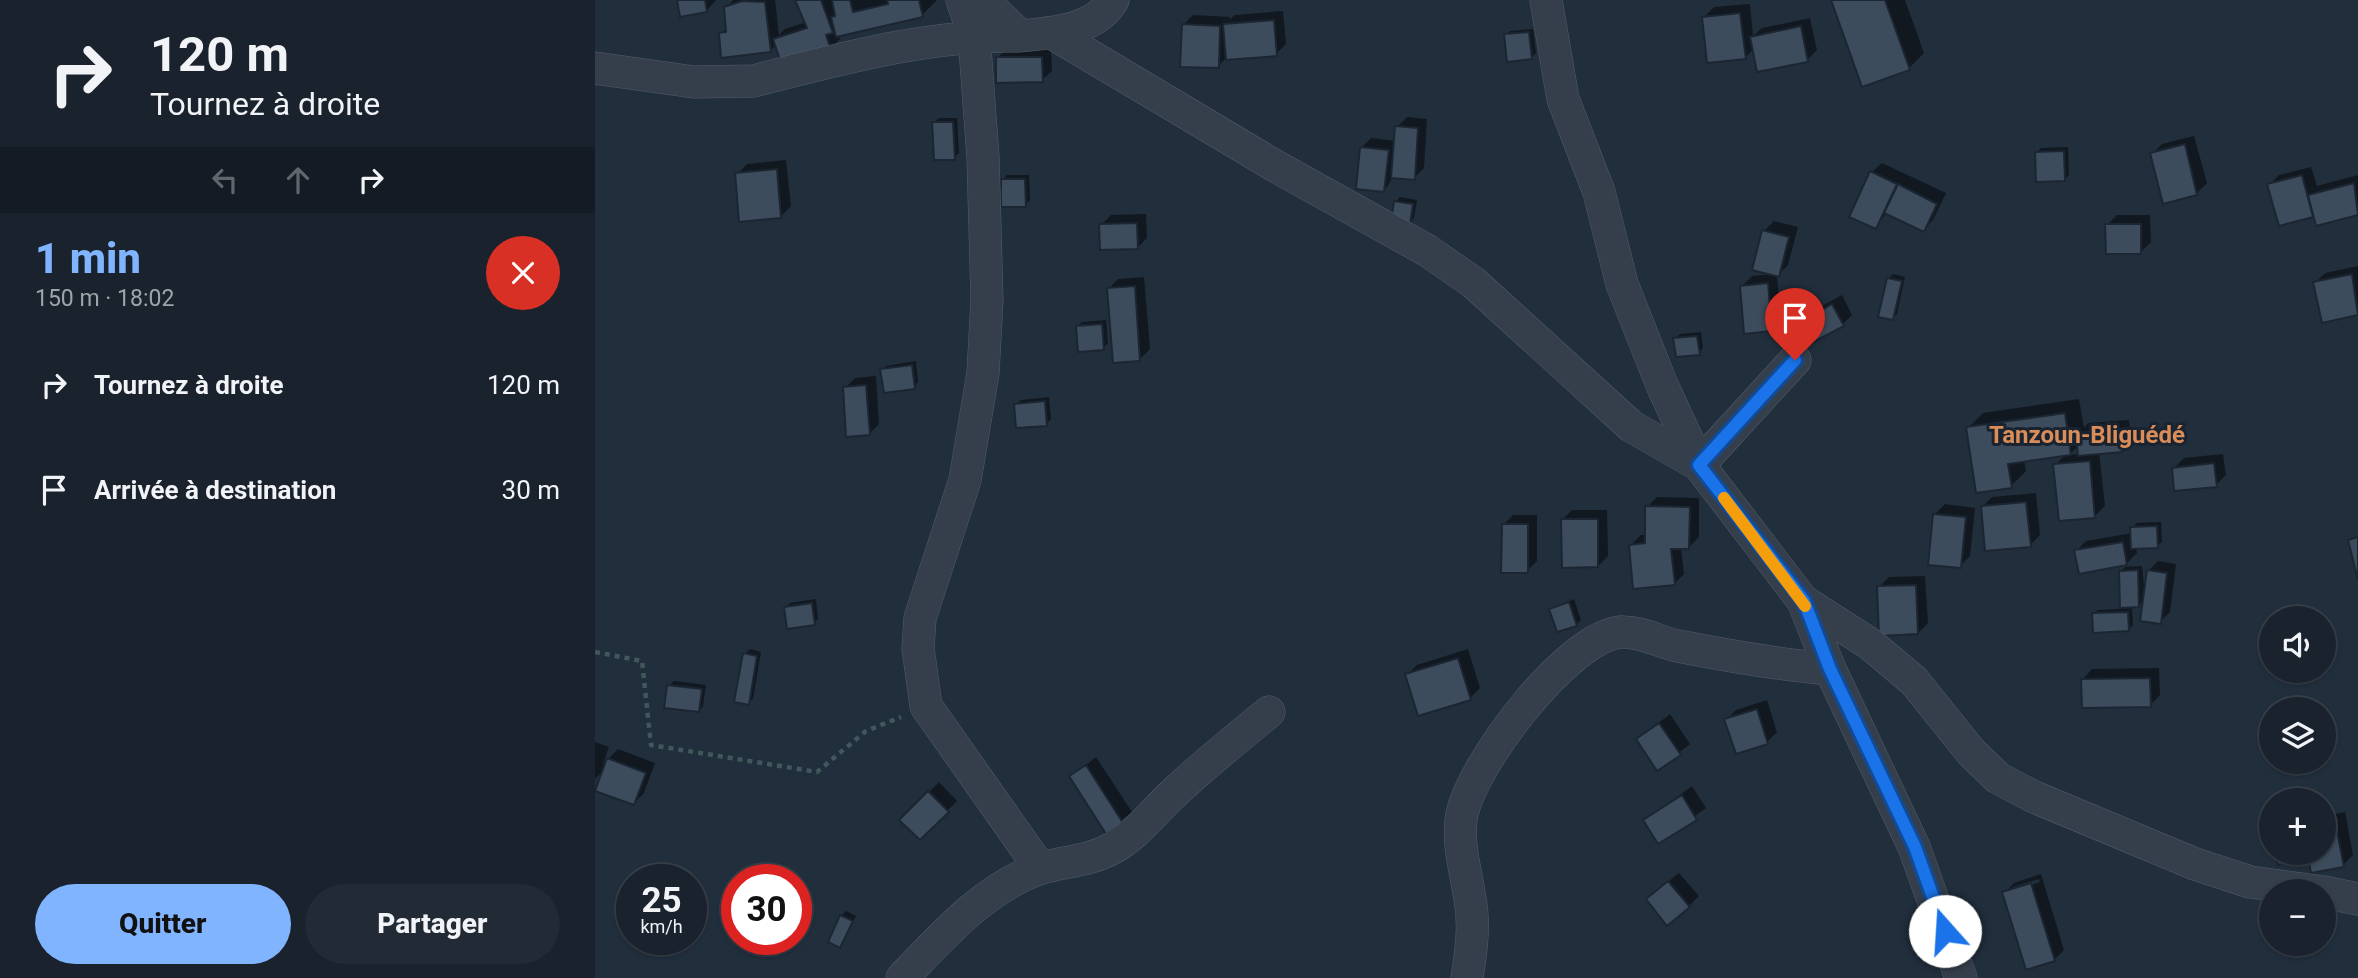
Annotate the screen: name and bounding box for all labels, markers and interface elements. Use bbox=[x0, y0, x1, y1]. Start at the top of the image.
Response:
text: 120 m bbox=[150, 26, 289, 83]
icon: right bbox=[35, 28, 126, 119]
text: Tournez à droite bbox=[150, 85, 380, 123]
icon: left bbox=[206, 161, 244, 199]
icon: ahead bbox=[279, 161, 317, 199]
icon: right bbox=[352, 161, 390, 199]
text: 1 min bbox=[35, 234, 141, 283]
button: close bbox=[486, 236, 560, 310]
text: 150 m · 18:02 bbox=[35, 285, 174, 312]
pin bbox=[1765, 288, 1825, 360]
icon: arrive bbox=[1776, 299, 1814, 337]
icon: right bbox=[35, 366, 73, 404]
text: Tournez à droite bbox=[94, 370, 284, 400]
text: 120 m bbox=[487, 370, 560, 400]
district label: Tanzoun-Bliguédé bbox=[1989, 421, 2185, 449]
icon: arrive bbox=[35, 471, 73, 509]
text: Arrivée à destination bbox=[94, 475, 336, 505]
text: 30 m bbox=[502, 475, 560, 505]
map controls bbox=[2259, 606, 2336, 956]
button: sound bbox=[2259, 606, 2336, 683]
button: layers bbox=[2259, 697, 2336, 774]
button: + bbox=[2259, 788, 2336, 865]
speed limit sign: 30 bbox=[721, 864, 812, 955]
button: − bbox=[2259, 879, 2336, 956]
text: 25 bbox=[641, 880, 682, 921]
button: Quitter bbox=[35, 884, 291, 964]
button: Partager bbox=[305, 884, 560, 964]
position arrow bbox=[1908, 894, 1982, 968]
text: km/h bbox=[640, 916, 683, 937]

